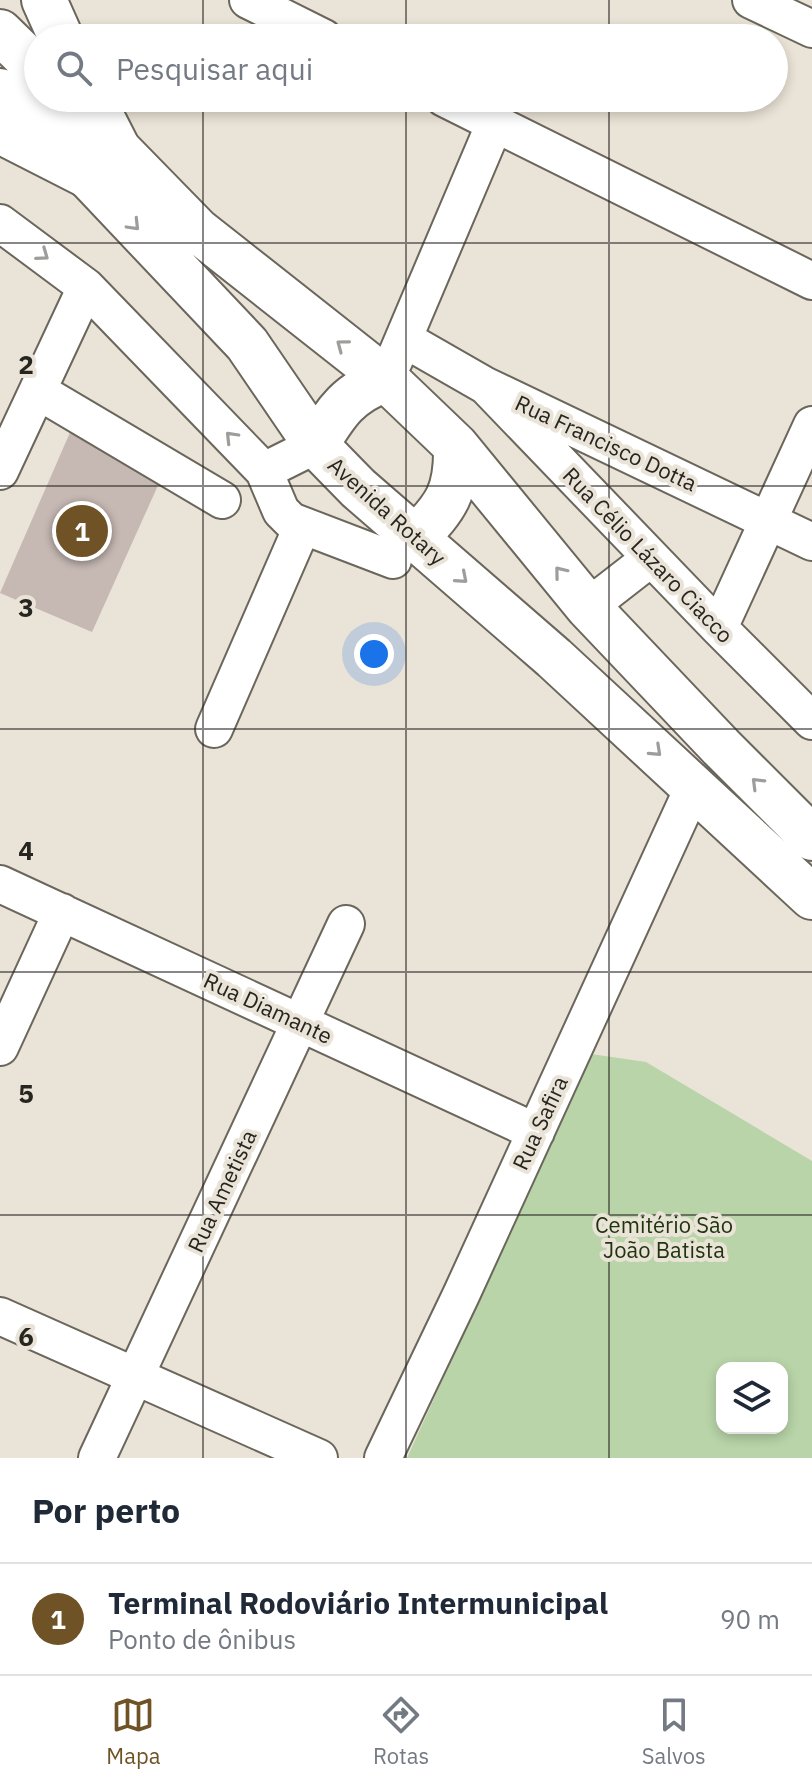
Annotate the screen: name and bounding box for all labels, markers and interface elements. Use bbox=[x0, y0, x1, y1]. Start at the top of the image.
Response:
search box bbox=[24, 24, 788, 112]
icon: search bbox=[52, 46, 96, 90]
text: Pesquisar aqui bbox=[116, 49, 313, 88]
one-way arrow bbox=[125, 216, 140, 230]
one-way arrow bbox=[35, 245, 49, 259]
one-way arrow bbox=[337, 341, 351, 355]
text: 2 bbox=[18, 347, 34, 381]
street label: Rua Francisco Dotta bbox=[511, 388, 702, 498]
one-way arrow bbox=[225, 432, 240, 446]
street label: Avenida Rotary bbox=[322, 450, 452, 571]
street label: Rua Célio Lázaro Ciacco bbox=[557, 461, 740, 649]
pin: 1 bbox=[56, 501, 108, 561]
one-way arrow bbox=[556, 566, 570, 581]
one-way arrow bbox=[452, 568, 467, 583]
text: 3 bbox=[18, 590, 34, 624]
your location bbox=[354, 634, 394, 674]
one-way arrow bbox=[647, 742, 661, 757]
one-way arrow bbox=[752, 777, 766, 792]
text: 4 bbox=[18, 833, 34, 867]
street label: Rua Diamante bbox=[199, 965, 337, 1050]
street label: Rua Safira bbox=[505, 1071, 574, 1174]
text: 5 bbox=[18, 1076, 34, 1110]
street label: Rua Ametista bbox=[180, 1125, 263, 1257]
park label: Cemitério São João Batista bbox=[595, 1210, 733, 1264]
text: 6 bbox=[18, 1319, 34, 1353]
map controls bbox=[716, 1362, 788, 1434]
button: layers bbox=[716, 1362, 788, 1434]
text: Por perto bbox=[32, 1488, 180, 1532]
text: Terminal Rodoviário Intermunicipal bbox=[108, 1583, 608, 1622]
text: 1 bbox=[50, 1602, 66, 1636]
text: 90 m bbox=[720, 1602, 780, 1636]
text: Ponto de ônibus bbox=[108, 1622, 296, 1656]
tab: Mapa bbox=[106, 1693, 160, 1770]
tab: Rotas bbox=[373, 1693, 429, 1770]
tab: Salvos bbox=[642, 1693, 706, 1770]

